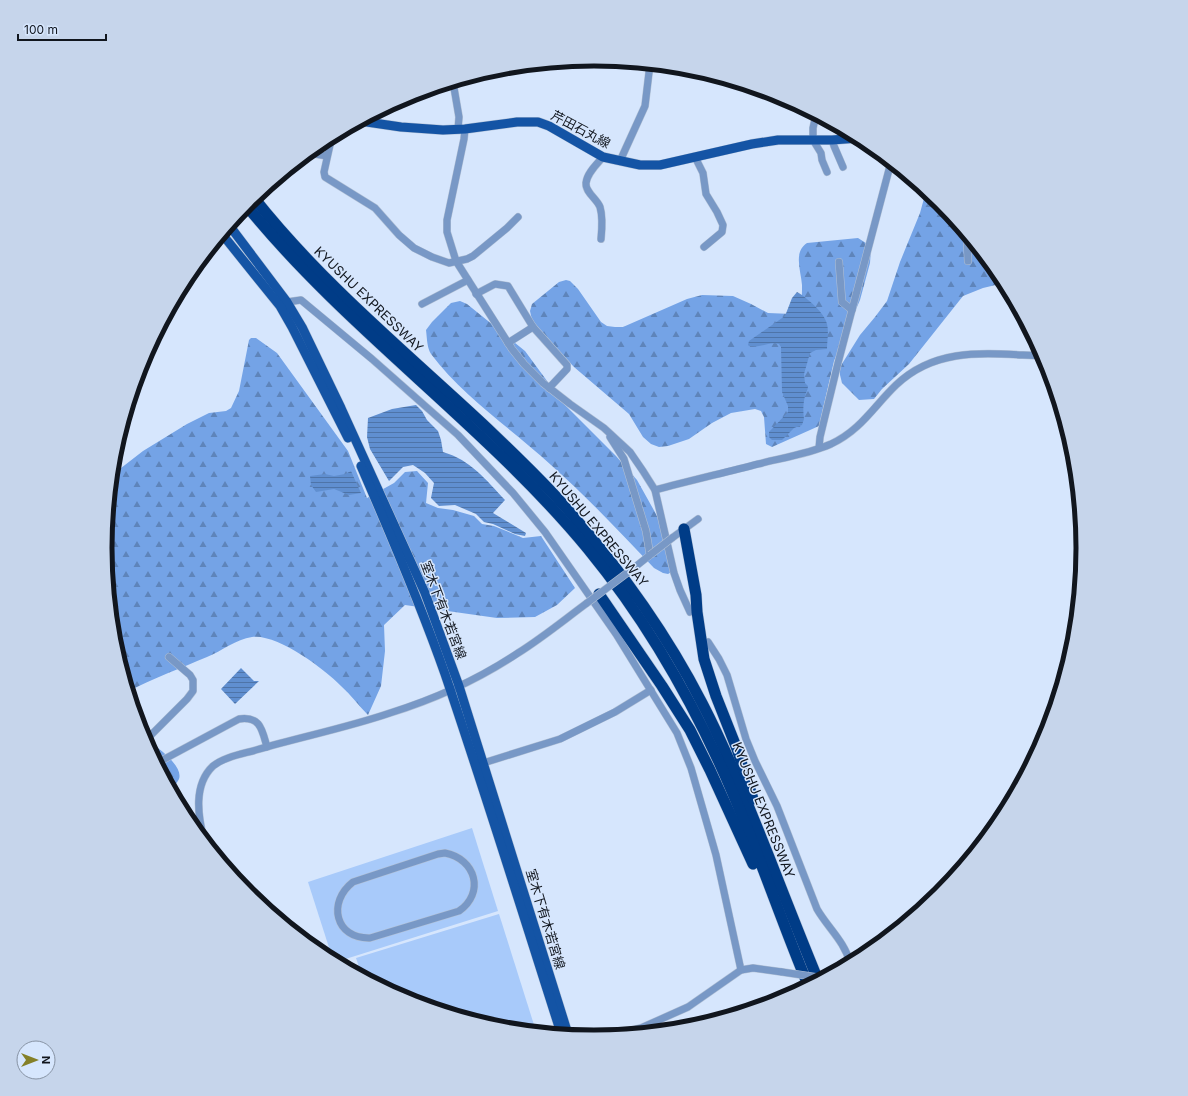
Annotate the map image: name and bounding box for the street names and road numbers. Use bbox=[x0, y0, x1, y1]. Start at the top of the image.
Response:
street label: 芹田石丸線 bbox=[549, 107, 613, 151]
street label: KYUSHU EXPRESSWAY bbox=[311, 243, 427, 355]
street label: KYUSHU EXPRESSWAY bbox=[546, 468, 652, 590]
street label: 室木下有木若宮線 bbox=[418, 559, 470, 661]
street label: KYUSHU EXPRESSWAY bbox=[729, 740, 799, 881]
street label: 室木下有木若宮線 bbox=[523, 867, 569, 971]

